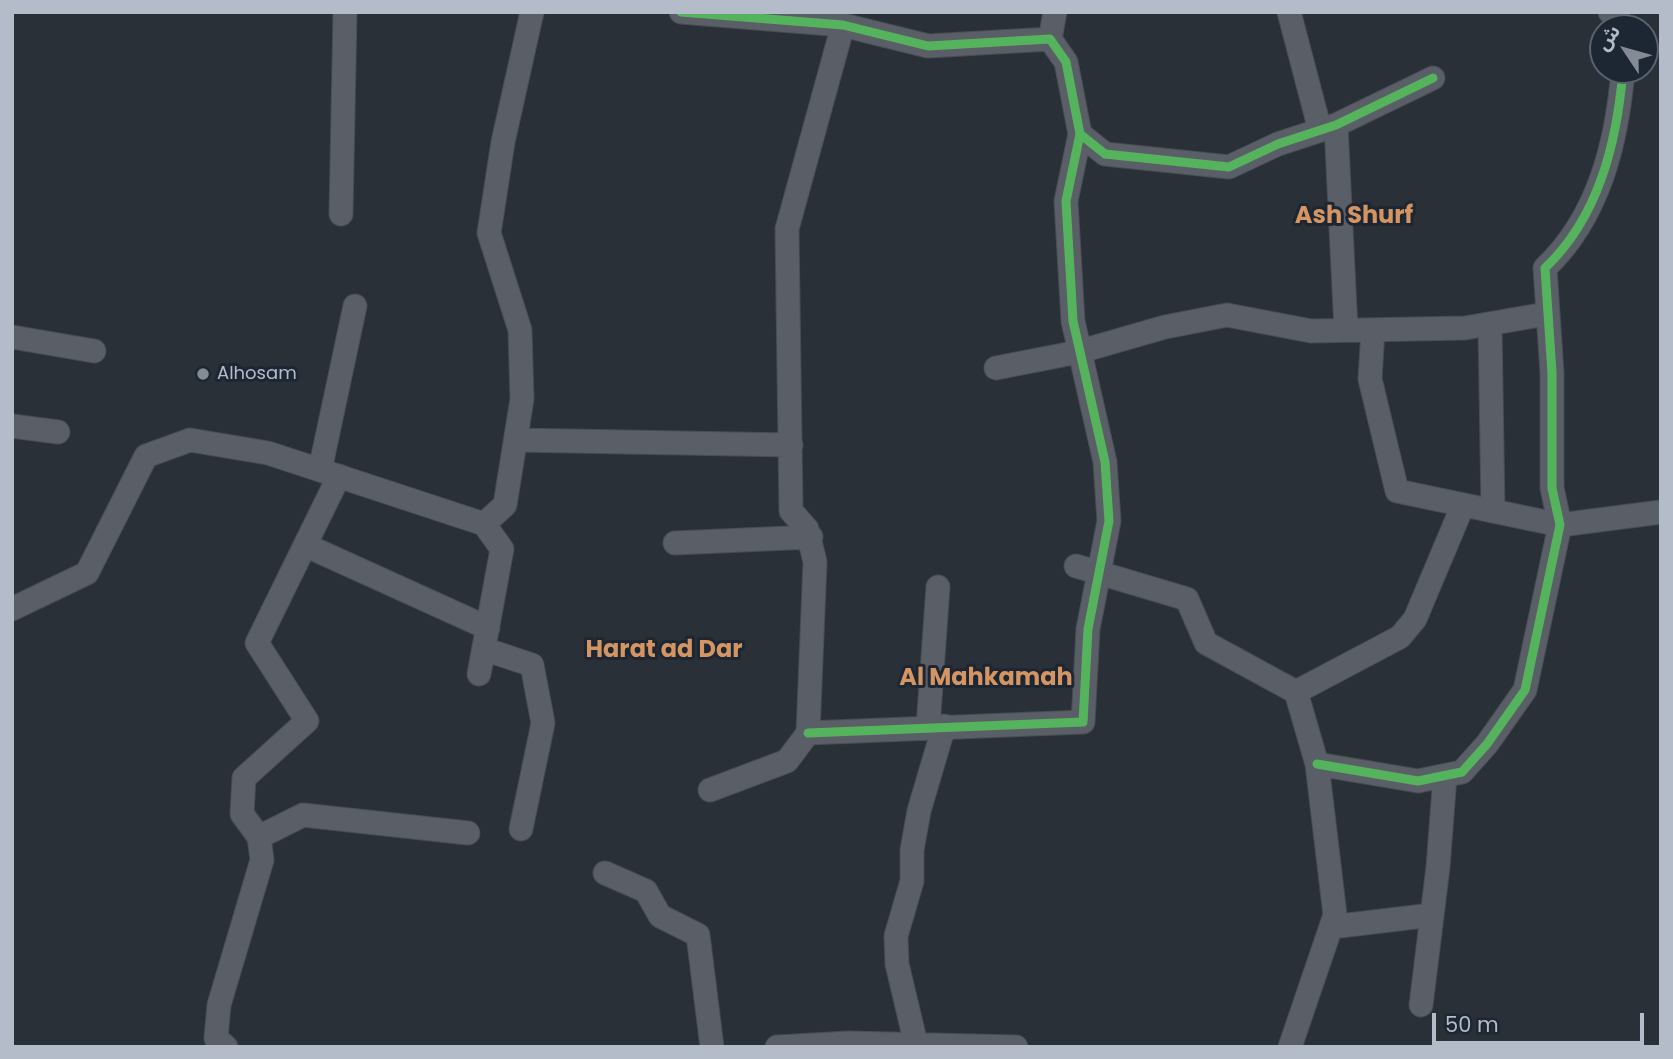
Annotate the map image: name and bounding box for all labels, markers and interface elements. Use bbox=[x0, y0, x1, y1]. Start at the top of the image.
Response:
north arrow bbox=[1589, 14, 1659, 84]
text: ش bbox=[1590, 19, 1627, 56]
district label: Ash Shurf bbox=[1295, 203, 1413, 231]
place label: Alhosam bbox=[217, 363, 297, 385]
marker: Alhosam bbox=[195, 366, 211, 382]
district label: Harat ad Dar bbox=[586, 637, 742, 665]
district label: Al Mahkamah bbox=[899, 665, 1073, 693]
scale bar bbox=[1435, 1000, 1647, 1044]
text: 50 m bbox=[1445, 1010, 1499, 1039]

